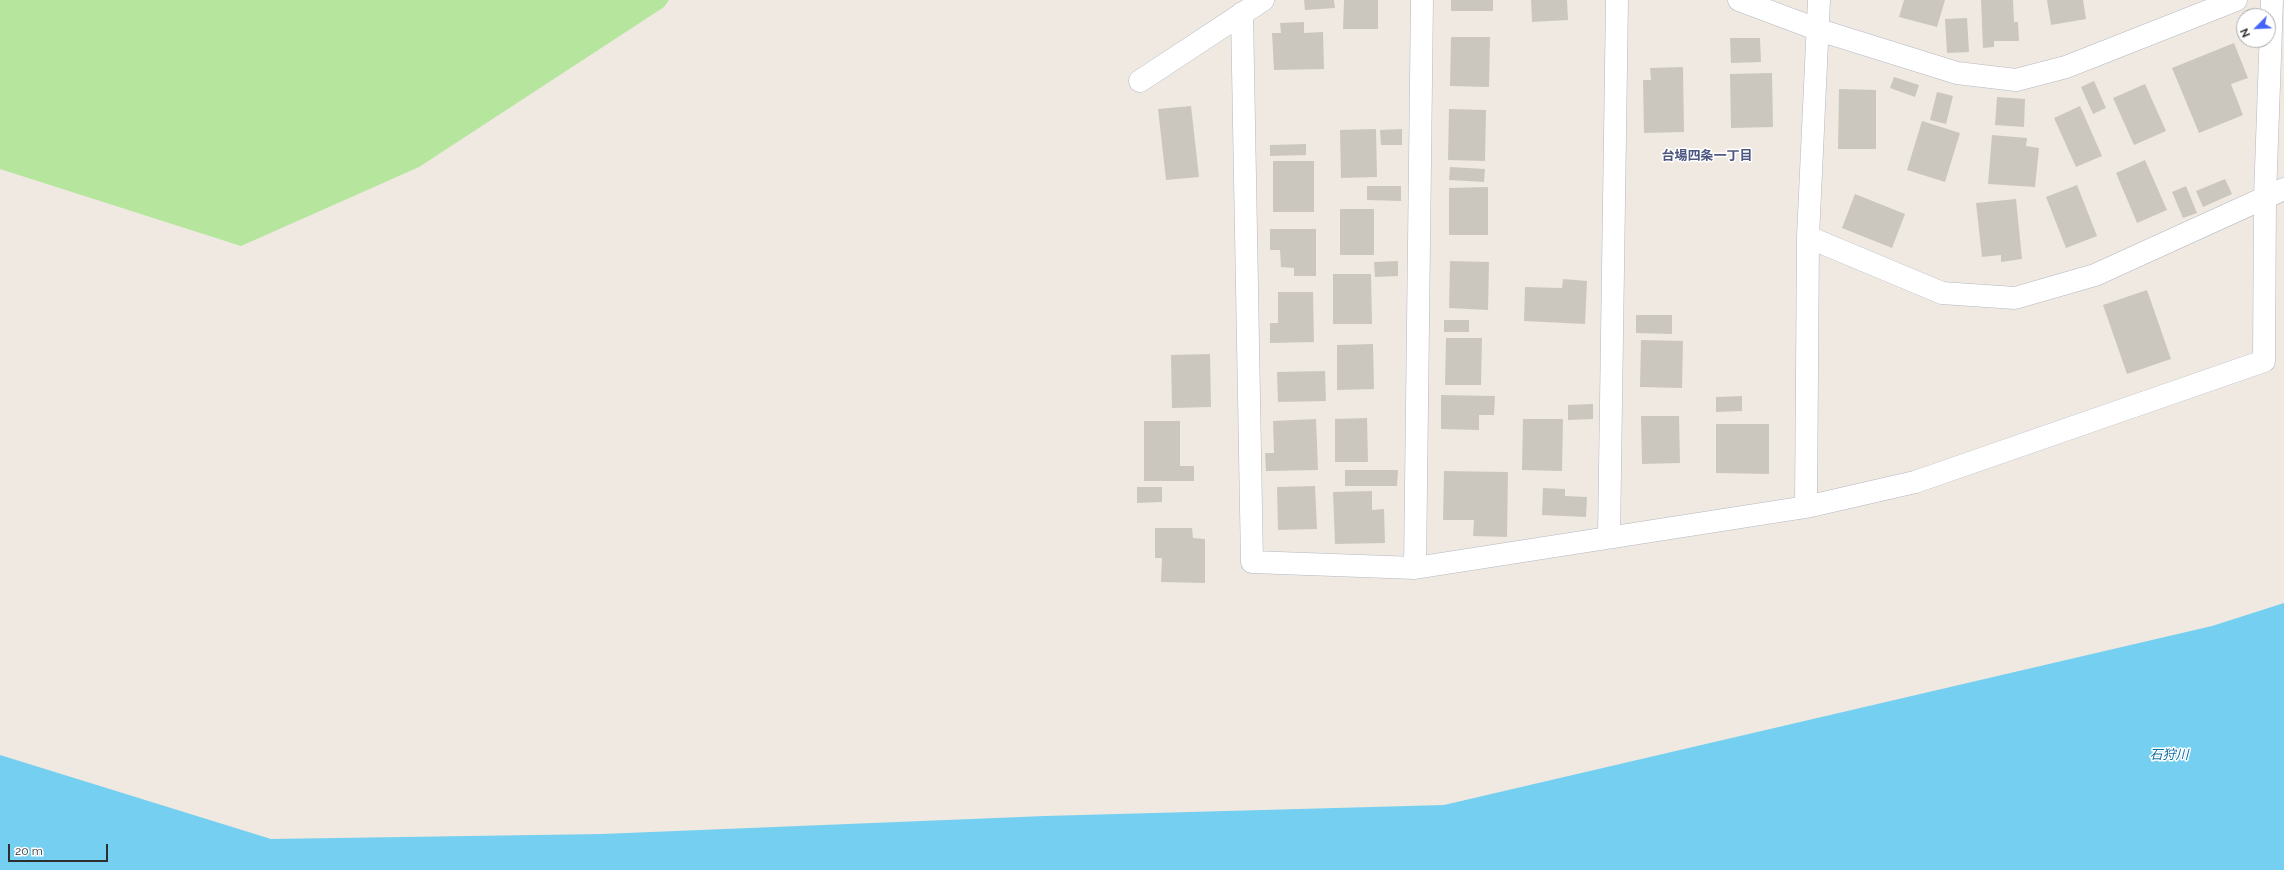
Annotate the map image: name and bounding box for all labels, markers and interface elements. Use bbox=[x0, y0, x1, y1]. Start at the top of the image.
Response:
north arrow bbox=[2236, 8, 2276, 48]
text: N bbox=[2238, 26, 2253, 39]
district label: 台場四条一丁目 bbox=[1662, 148, 1752, 164]
water label: 石狩川 bbox=[2150, 747, 2188, 763]
scale bar bbox=[10, 836, 110, 862]
text: 20 m bbox=[15, 844, 43, 858]

